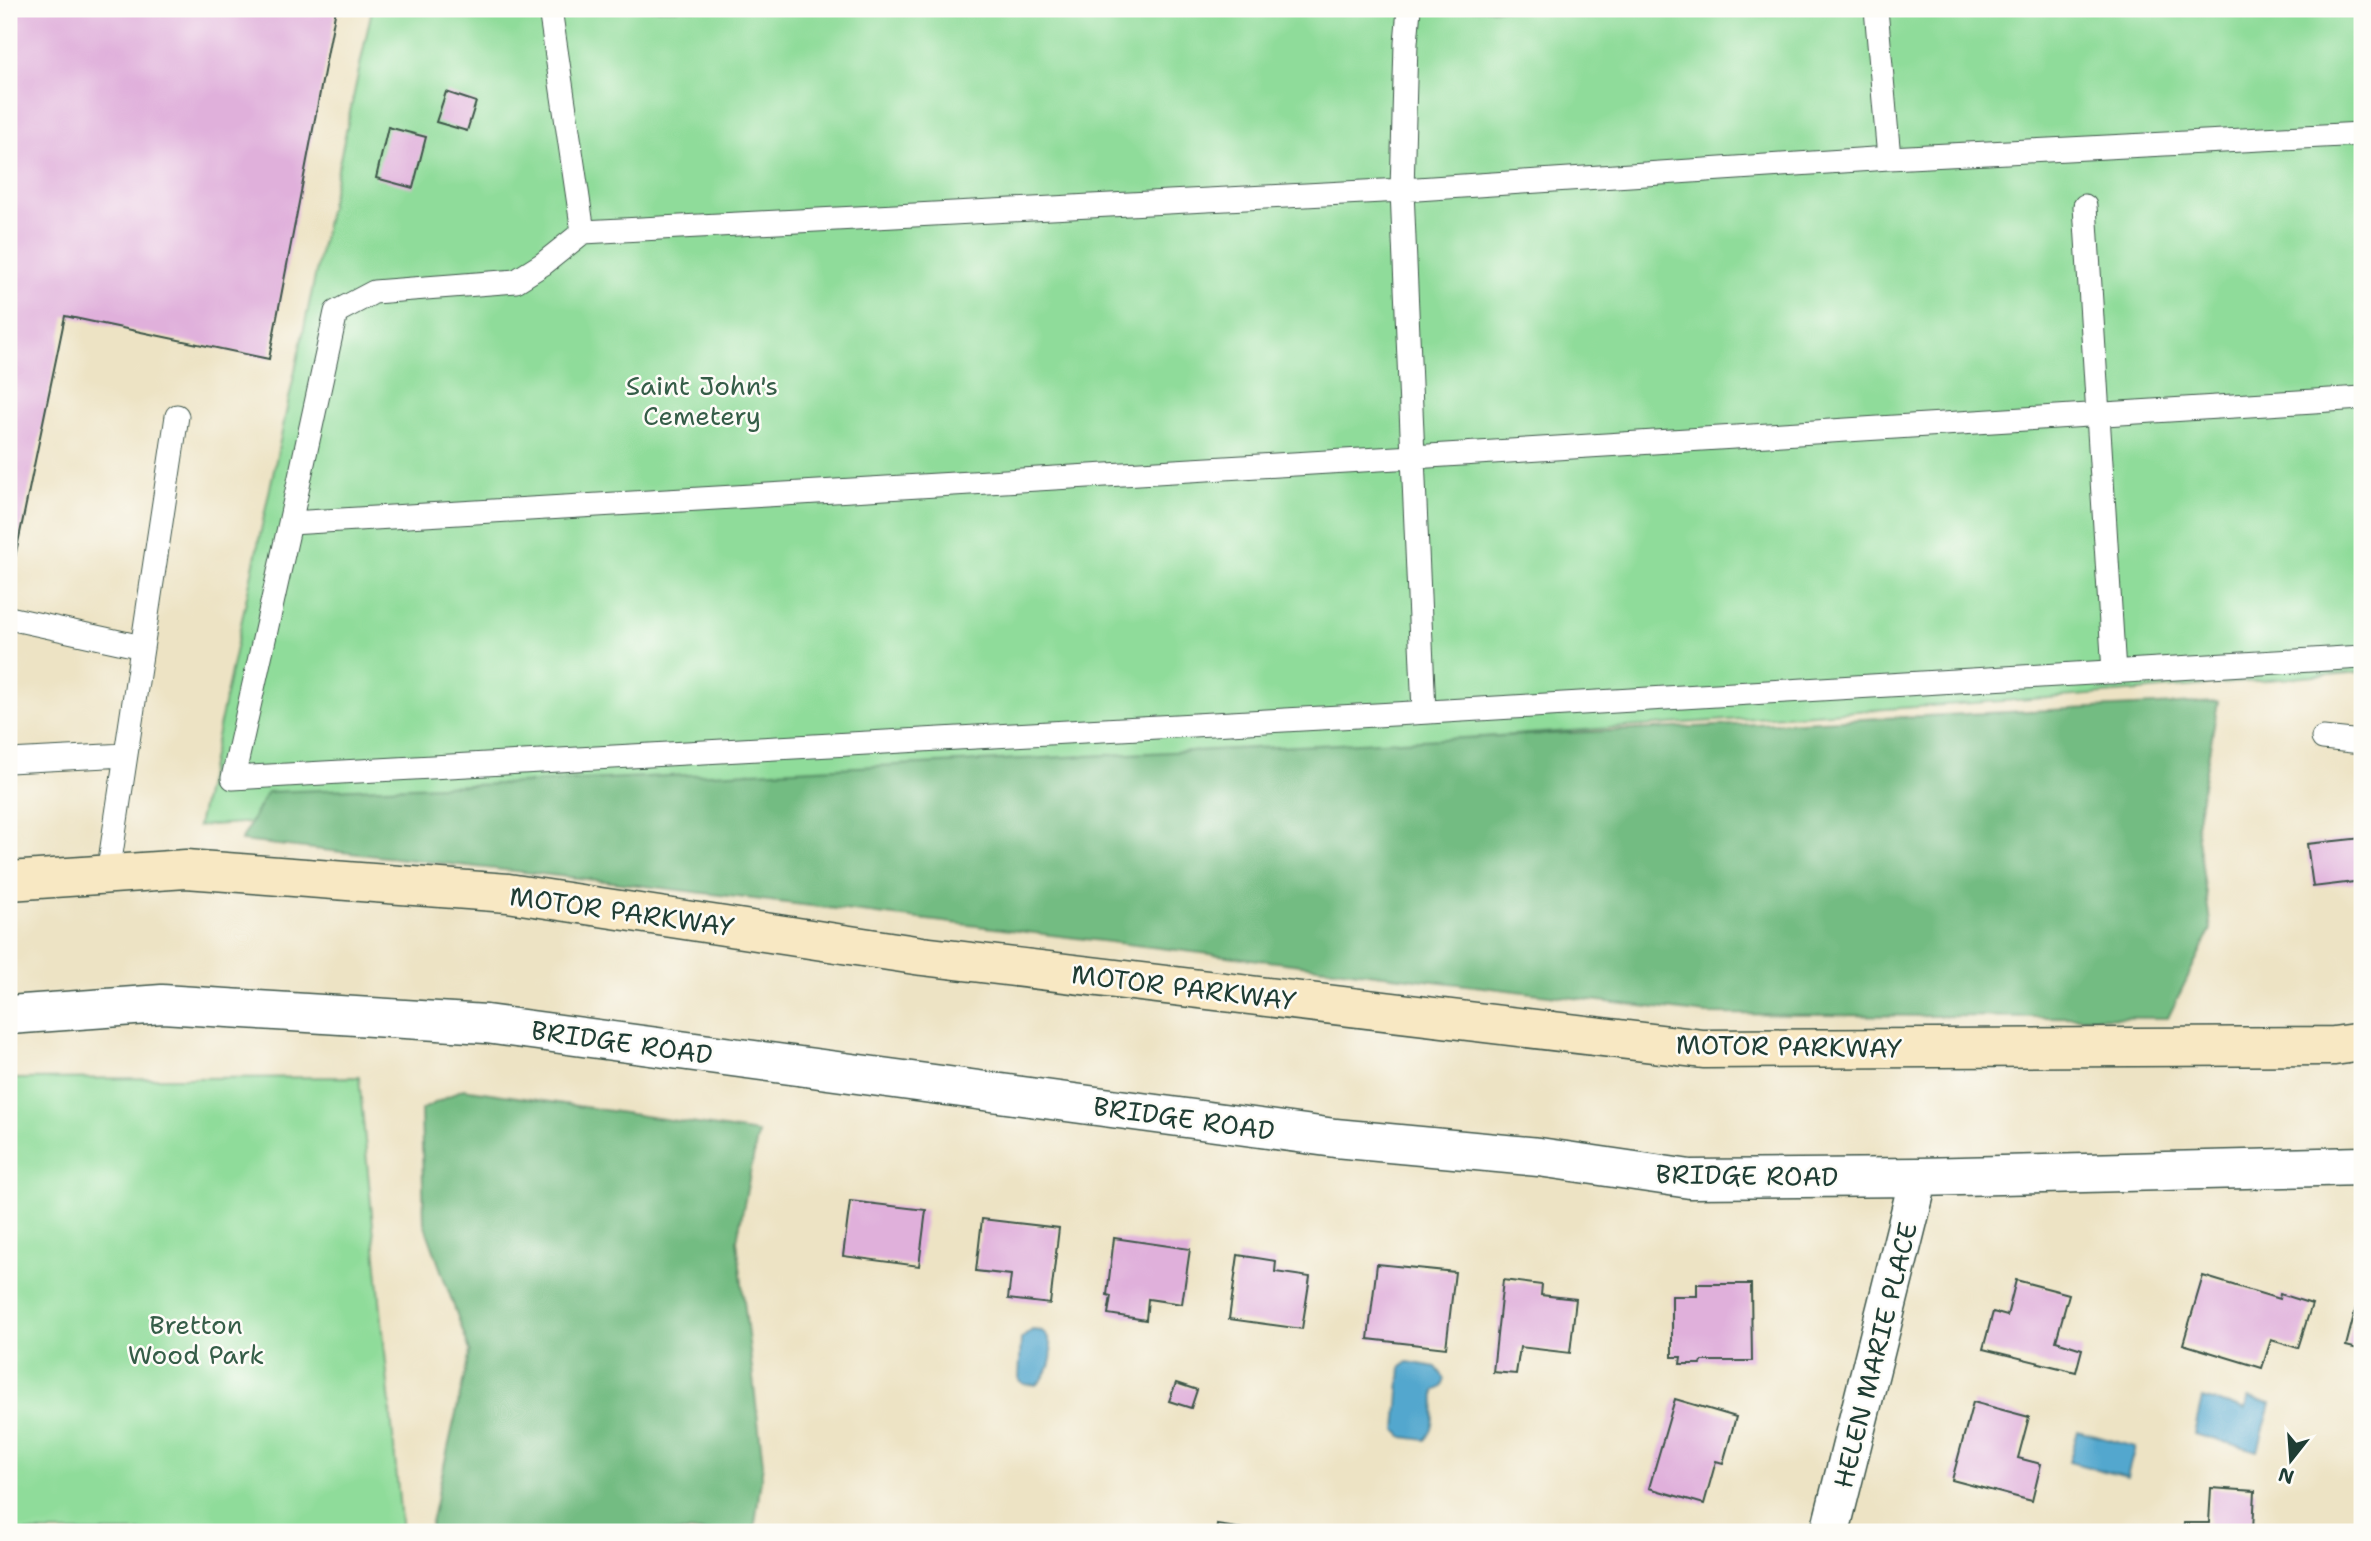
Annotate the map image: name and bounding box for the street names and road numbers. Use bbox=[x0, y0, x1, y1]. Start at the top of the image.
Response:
street label: MOTOR PARKWAY bbox=[507, 878, 737, 944]
street label: MOTOR PARKWAY bbox=[1070, 956, 1299, 1018]
street label: BRIDGE ROAD bbox=[529, 1012, 715, 1072]
street label: MOTOR PARKWAY bbox=[1676, 1027, 1903, 1065]
street label: BRIDGE ROAD bbox=[1091, 1088, 1277, 1148]
street label: BRIDGE ROAD bbox=[1655, 1156, 1839, 1194]
street label: HELEN MARIE PLACE bbox=[1825, 1218, 1925, 1492]

